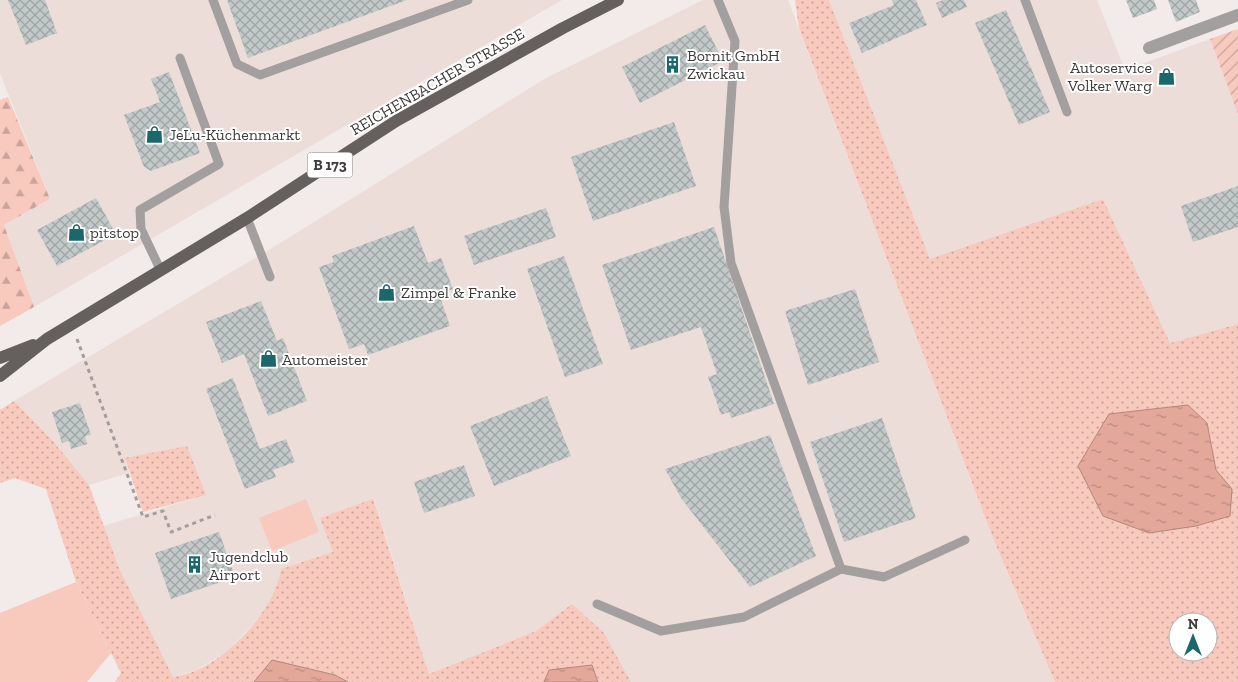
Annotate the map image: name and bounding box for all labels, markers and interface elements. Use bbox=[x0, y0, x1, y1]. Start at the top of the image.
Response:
street label: REICHENBACHER STRASSE bbox=[347, 24, 528, 139]
place label: Bornit GmbH Zwickau bbox=[687, 46, 780, 83]
building icon: Bornit GmbH Zwickau bbox=[663, 54, 683, 74]
place label: Autoservice Volker Warg bbox=[1067, 58, 1152, 95]
shop icon: Autoservice Volker Warg bbox=[1156, 66, 1176, 86]
shop icon: JeLu-Küchenmarkt bbox=[145, 124, 165, 144]
place label: JeLu-Küchenmarkt bbox=[169, 125, 300, 144]
road number: B 173 bbox=[308, 152, 352, 178]
shop icon: pitstop bbox=[66, 222, 86, 242]
place label: pitstop bbox=[90, 223, 139, 242]
shop icon: Zimpel & Franke bbox=[377, 282, 397, 302]
place label: Zimpel & Franke bbox=[401, 283, 516, 302]
shop icon: Automeister bbox=[258, 349, 278, 369]
place label: Automeister bbox=[282, 350, 368, 369]
place label: Jugendclub Airport bbox=[209, 547, 288, 584]
building icon: Jugendclub Airport bbox=[185, 555, 205, 575]
north arrow bbox=[1168, 612, 1218, 662]
text: N bbox=[1188, 616, 1199, 633]

